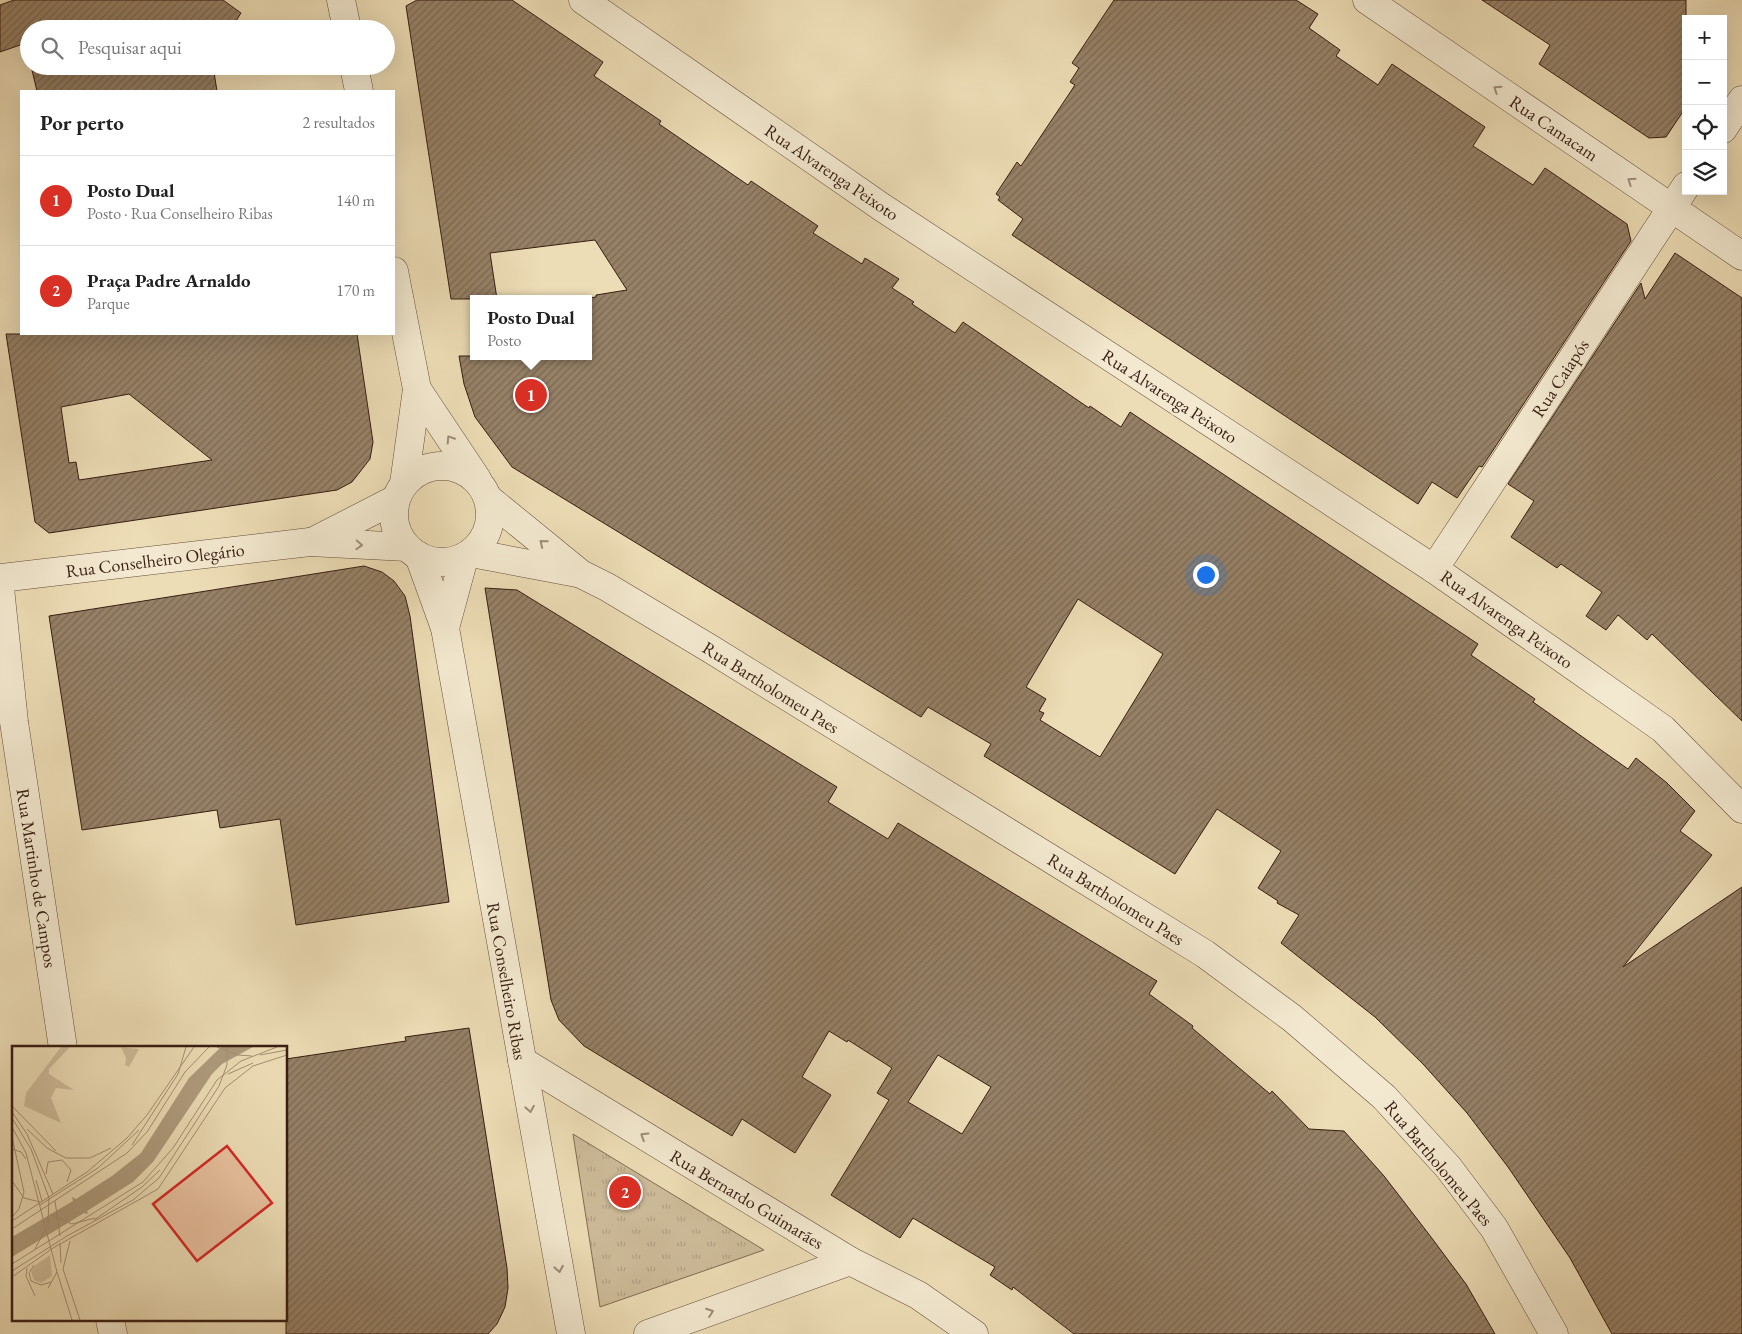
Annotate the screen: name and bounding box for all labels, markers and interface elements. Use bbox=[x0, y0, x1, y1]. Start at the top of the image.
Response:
map controls bbox=[1682, 15, 1727, 195]
button: + bbox=[1682, 15, 1727, 60]
search box bbox=[20, 20, 395, 75]
icon: search bbox=[38, 34, 66, 62]
text: Pesquisar aqui bbox=[78, 35, 182, 60]
button: − bbox=[1682, 60, 1727, 105]
one-way arrow bbox=[1493, 86, 1503, 95]
street label: Rua Camacam bbox=[1505, 90, 1603, 166]
button: locate bbox=[1682, 105, 1727, 150]
text: Por perto bbox=[40, 109, 124, 136]
text: 2 resultados bbox=[303, 112, 375, 133]
street label: Rua Alvarenga Peixoto bbox=[760, 119, 904, 225]
button: layers bbox=[1682, 150, 1727, 195]
text: Posto Dual bbox=[87, 178, 174, 203]
one-way arrow bbox=[1628, 178, 1637, 187]
text: 1 bbox=[52, 190, 60, 211]
text: 140 m bbox=[336, 190, 375, 211]
text: Posto · Rua Conselheiro Ribas bbox=[87, 203, 273, 224]
text: Praça Padre Arnaldo bbox=[87, 268, 251, 293]
text: 2 bbox=[52, 280, 60, 301]
text: 170 m bbox=[336, 280, 375, 301]
text: Parque bbox=[87, 293, 130, 314]
popup bbox=[470, 295, 592, 360]
text: Posto Dual bbox=[487, 305, 575, 330]
text: Posto bbox=[487, 330, 521, 351]
street label: Rua Caiapós bbox=[1526, 334, 1594, 421]
street label: Rua Alvarenga Peixoto bbox=[1098, 344, 1242, 448]
pin: 1 bbox=[515, 376, 547, 414]
one-way arrow bbox=[447, 436, 457, 445]
street label: Rua Conselheiro Olegário bbox=[64, 538, 246, 582]
one-way arrow bbox=[355, 539, 363, 550]
one-way arrow bbox=[539, 539, 548, 548]
your location bbox=[1193, 562, 1219, 588]
street label: Rua Alvarenga Peixoto bbox=[1436, 565, 1578, 674]
street label: Rua Bartholomeu Paes bbox=[698, 636, 844, 738]
street label: Rua Martinho de Campos bbox=[11, 787, 63, 969]
street label: Rua Bartholomeu Paes bbox=[1043, 848, 1189, 950]
street label: Rua Conselheiro Ribas bbox=[482, 900, 532, 1062]
inset map bbox=[12, 1046, 288, 1322]
street label: Rua Bartholomeu Paes bbox=[1380, 1096, 1498, 1231]
one-way arrow bbox=[525, 1105, 535, 1113]
one-way arrow bbox=[640, 1133, 650, 1142]
street label: Rua Bernardo Guimarães bbox=[666, 1144, 828, 1254]
pin: 2 bbox=[609, 1173, 641, 1211]
one-way arrow bbox=[554, 1265, 564, 1273]
one-way arrow bbox=[705, 1307, 714, 1317]

